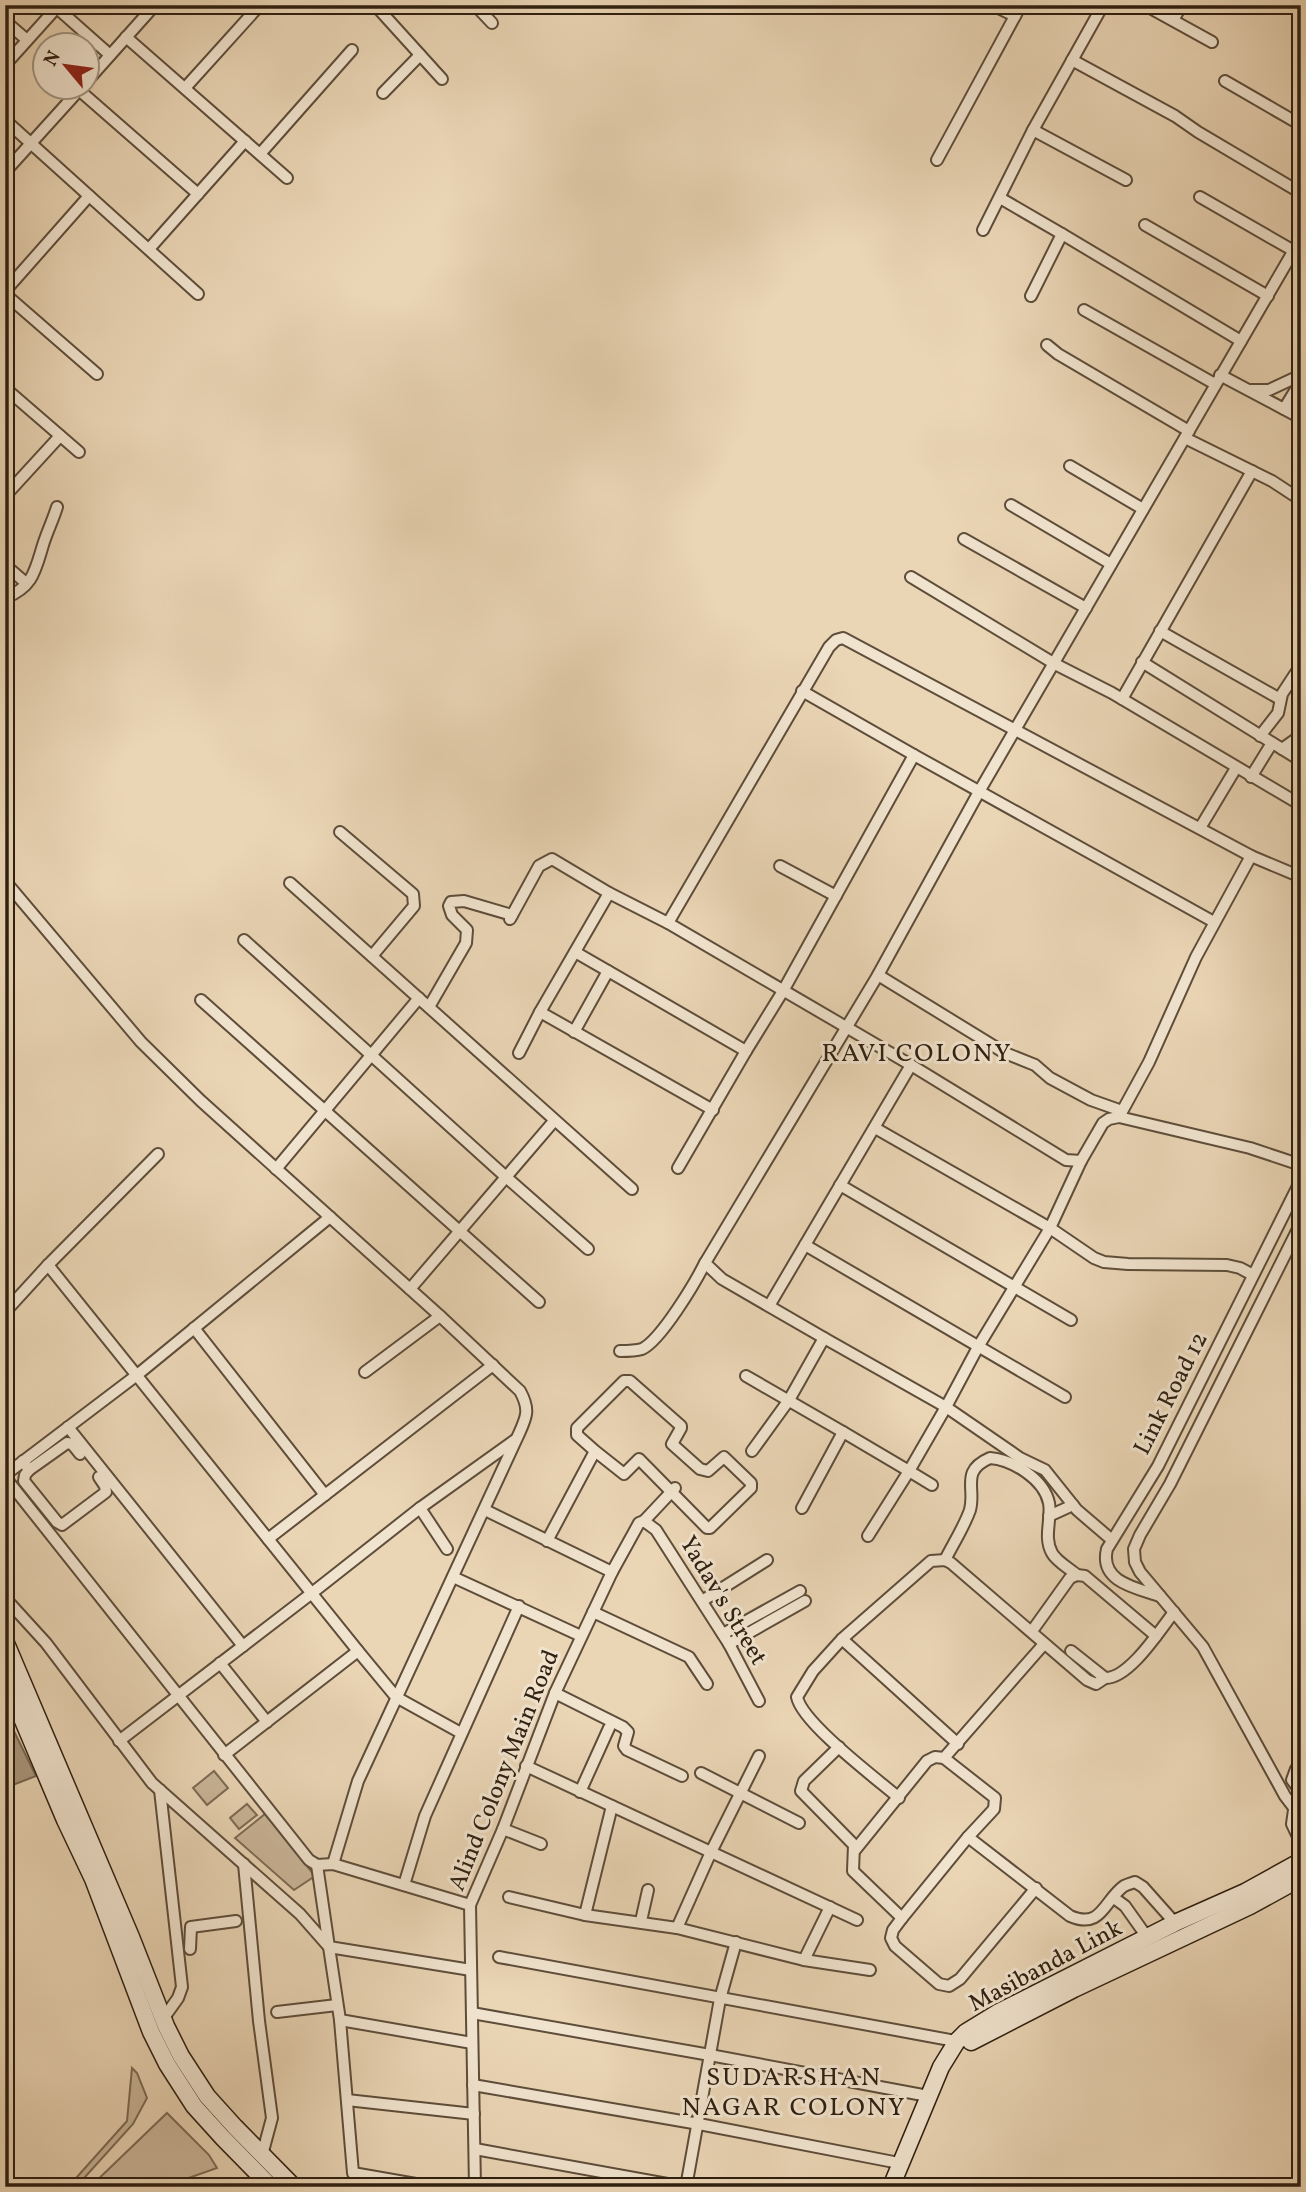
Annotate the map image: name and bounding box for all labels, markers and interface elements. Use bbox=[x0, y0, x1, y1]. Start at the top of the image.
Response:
north arrow bbox=[32, 32, 102, 102]
text: N bbox=[38, 46, 68, 71]
district label: RAVI COLONY bbox=[821, 1036, 1013, 1072]
street label: Link Road 12 bbox=[1126, 1326, 1217, 1461]
street label: Yadav's Street bbox=[670, 1530, 774, 1672]
street label: Alind Colony Main Road bbox=[441, 1645, 569, 1896]
street label: Masibanda Link bbox=[963, 1912, 1129, 2022]
district label: SUDARSHAN NAGAR COLONY bbox=[682, 2060, 906, 2126]

